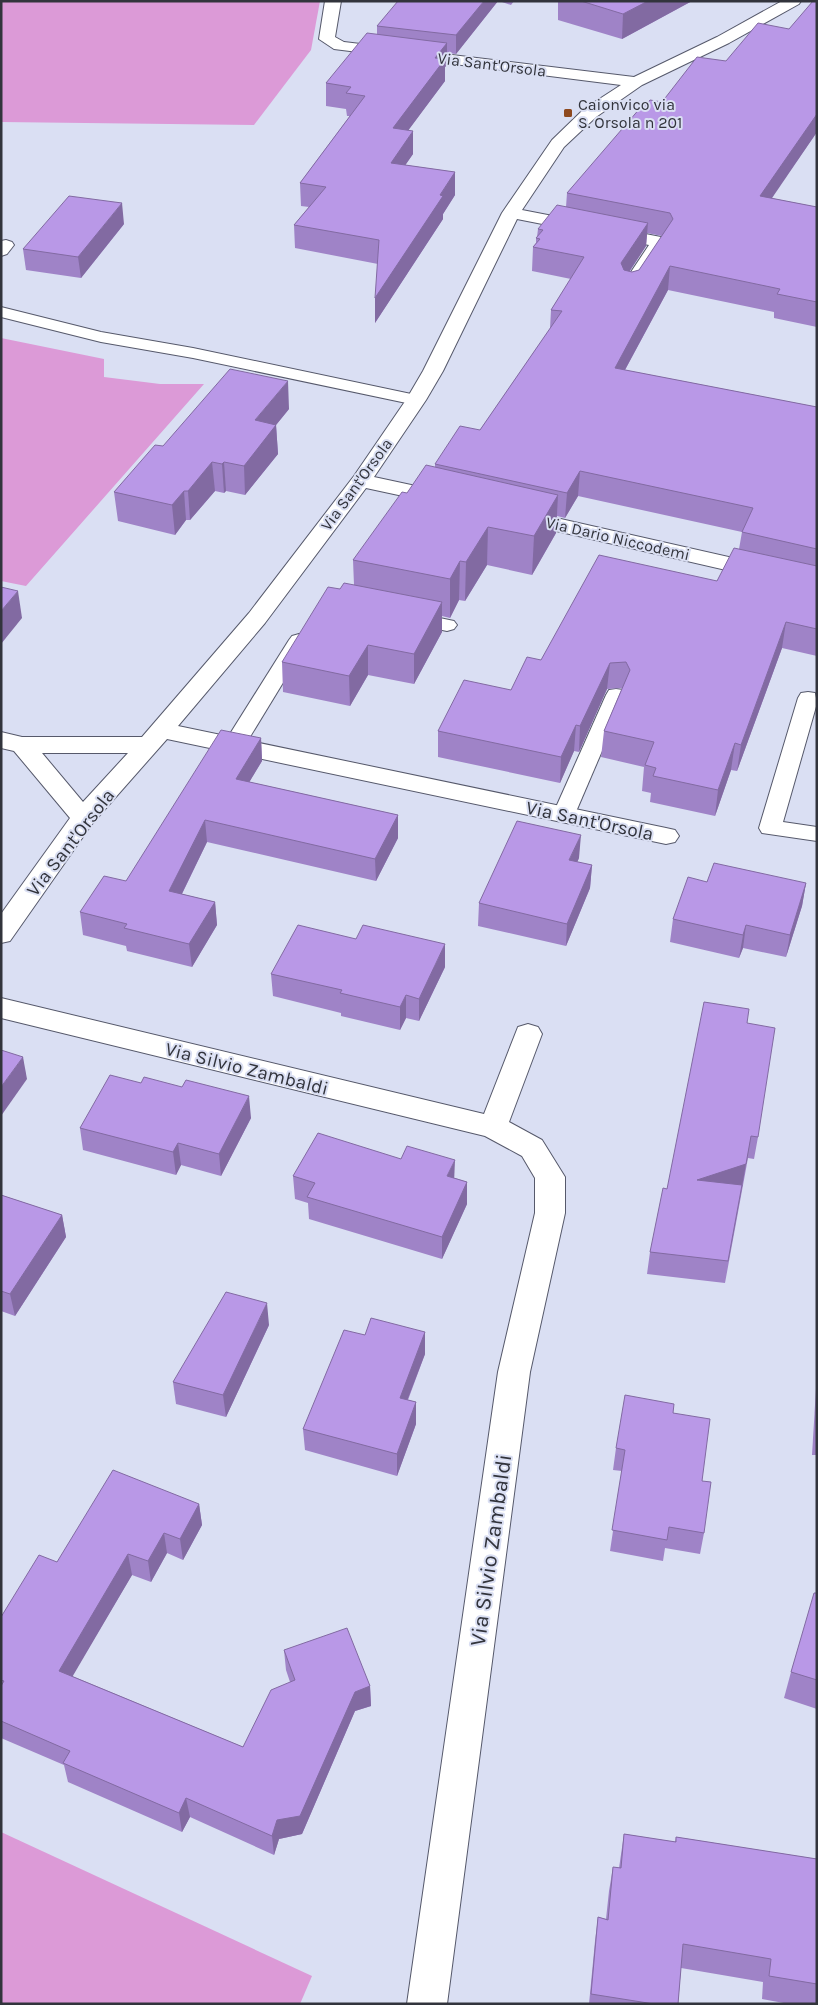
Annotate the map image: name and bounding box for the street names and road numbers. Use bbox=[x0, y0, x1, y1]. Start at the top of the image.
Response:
street label: Via Sant'Orsola bbox=[437, 48, 547, 81]
street label: Via Sant'Orsola bbox=[317, 435, 396, 534]
street label: Via Dario Niccodemi bbox=[544, 513, 692, 564]
street label: Via Sant'Orsola bbox=[22, 785, 119, 901]
street label: Via Sant'Orsola bbox=[524, 797, 656, 845]
street label: Via Silvio Zambaldi bbox=[163, 1038, 331, 1100]
street label: Via Silvio Zambaldi bbox=[465, 1452, 517, 1648]

